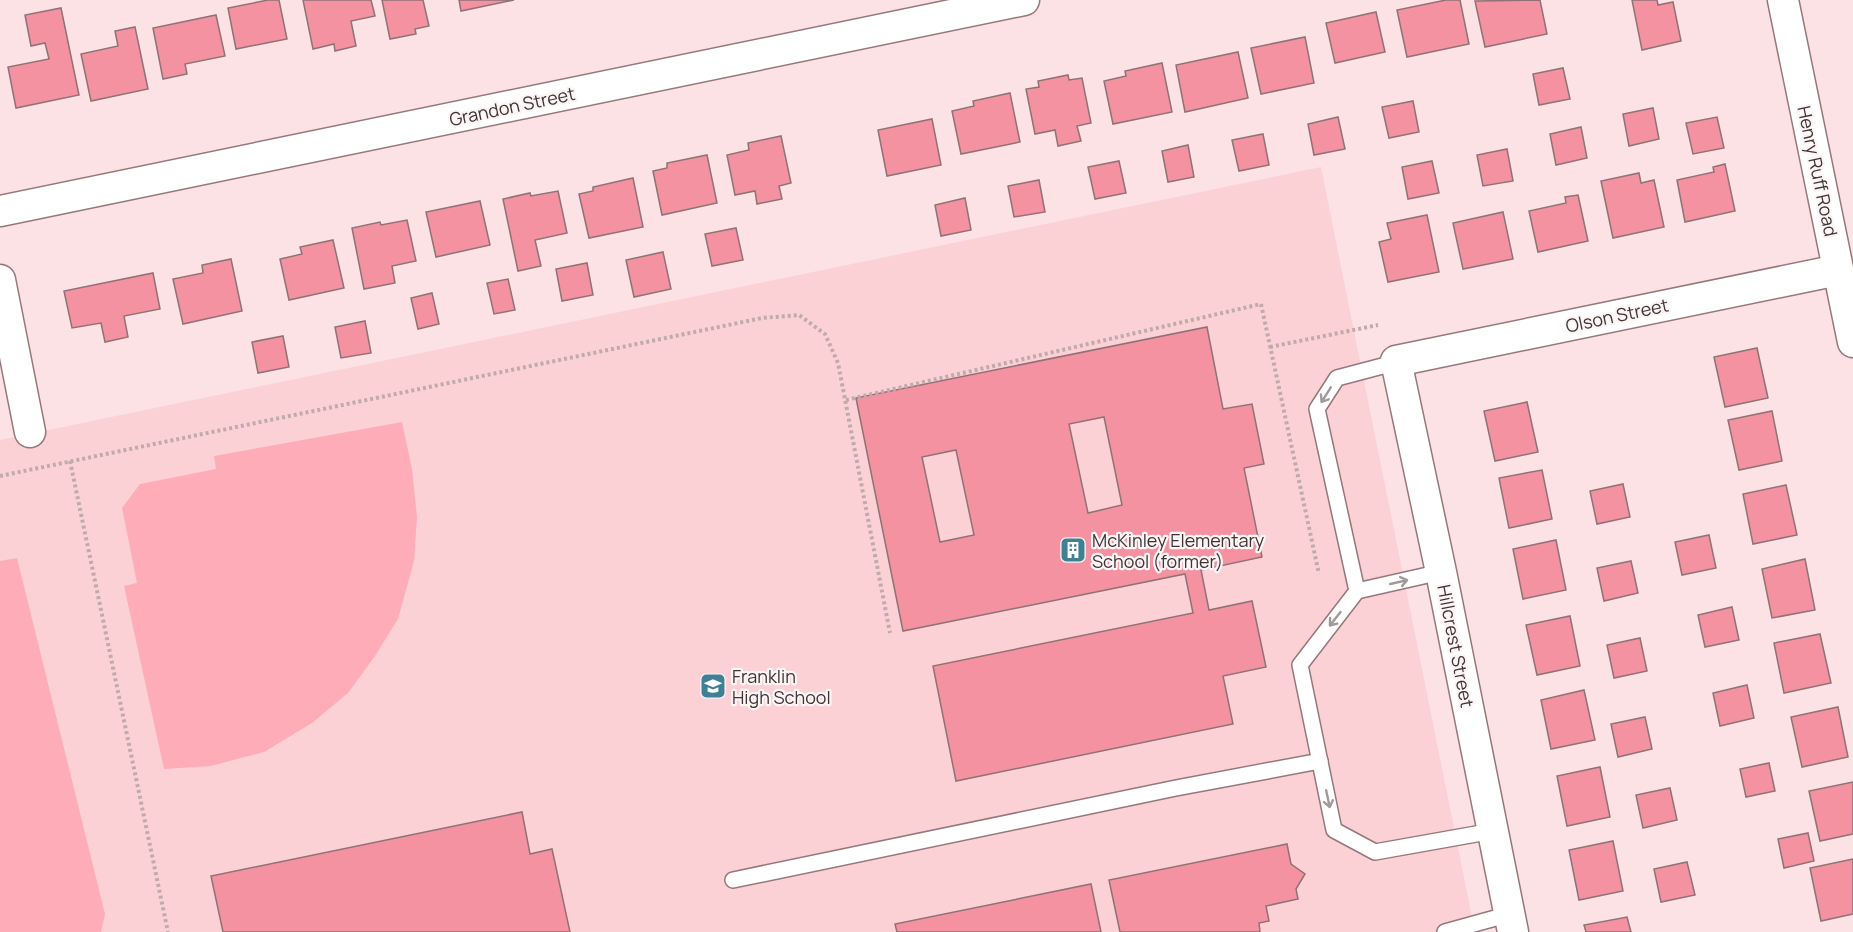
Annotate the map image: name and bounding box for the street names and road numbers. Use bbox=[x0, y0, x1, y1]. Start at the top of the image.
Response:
street label: Grandon Street bbox=[447, 81, 577, 131]
street label: Henry Ruff Road bbox=[1792, 103, 1844, 239]
street label: Olson Street bbox=[1563, 292, 1671, 338]
street label: Hillcrest Street bbox=[1432, 582, 1480, 710]

